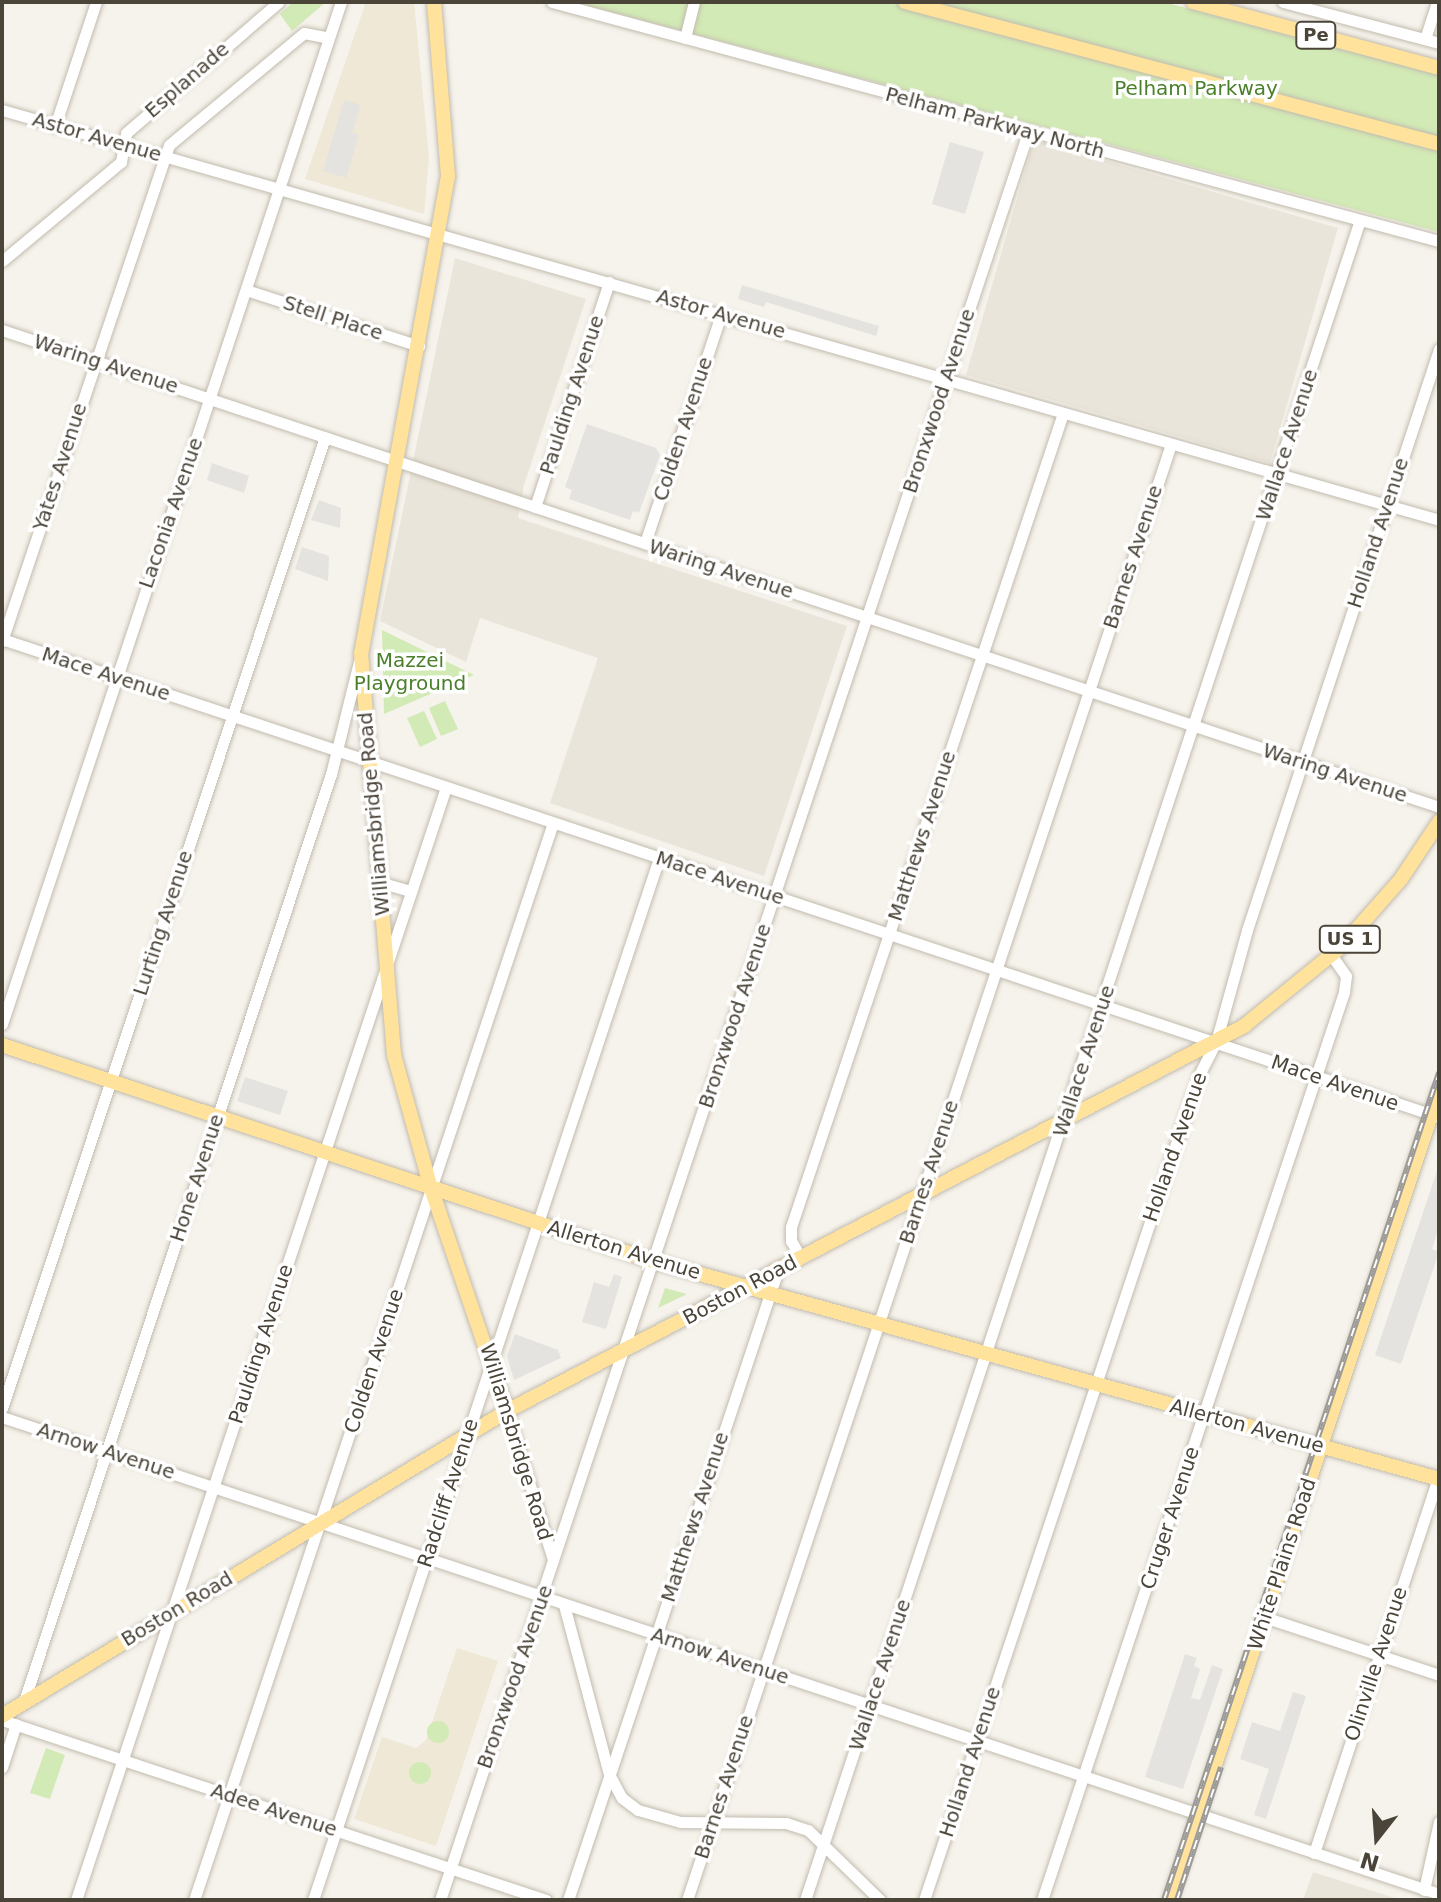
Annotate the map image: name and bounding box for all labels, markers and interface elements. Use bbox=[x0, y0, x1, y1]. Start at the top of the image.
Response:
road number: Pe bbox=[1294, 21, 1338, 49]
street label: Esplanade bbox=[140, 37, 234, 123]
park label: Pelham Parkway bbox=[1114, 76, 1278, 100]
street label: Pelham Parkway North bbox=[883, 82, 1107, 164]
street label: Astor Avenue bbox=[30, 107, 164, 167]
street label: Astor Avenue bbox=[654, 284, 788, 344]
street label: Stell Place bbox=[280, 291, 386, 345]
street label: Bronxwood Avenue bbox=[898, 306, 980, 496]
street label: Paulding Avenue bbox=[535, 312, 609, 478]
street label: Waring Avenue bbox=[31, 329, 181, 399]
street label: Colden Avenue bbox=[648, 354, 718, 504]
street label: Wallace Avenue bbox=[1251, 366, 1323, 524]
street label: Yates Avenue bbox=[28, 400, 92, 534]
street label: Laconia Avenue bbox=[134, 434, 208, 592]
street label: Holland Avenue bbox=[1342, 455, 1414, 611]
street label: Barnes Avenue bbox=[1098, 482, 1168, 632]
street label: Waring Avenue bbox=[646, 534, 796, 604]
street label: Mace Avenue bbox=[39, 642, 173, 706]
park label: Mazzei Playground bbox=[354, 649, 466, 696]
street label: Williamsbridge Road bbox=[353, 711, 395, 917]
street label: Waring Avenue bbox=[1260, 738, 1410, 808]
street label: Matthews Avenue bbox=[883, 748, 961, 924]
street label: Mace Avenue bbox=[653, 846, 787, 910]
street label: Lurting Avenue bbox=[128, 847, 198, 999]
street label: Bronxwood Avenue bbox=[694, 921, 776, 1111]
road number: US 1 bbox=[1318, 925, 1382, 953]
street label: Wallace Avenue bbox=[1048, 982, 1120, 1140]
street label: Mace Avenue bbox=[1268, 1050, 1402, 1116]
street label: Holland Avenue bbox=[1138, 1069, 1212, 1225]
street label: Barnes Avenue bbox=[894, 1097, 964, 1247]
street label: Hone Avenue bbox=[165, 1111, 229, 1245]
street label: Allerton Avenue bbox=[545, 1215, 703, 1285]
street label: Boston Road bbox=[679, 1250, 801, 1330]
street label: Paulding Avenue bbox=[224, 1261, 298, 1427]
street label: Colden Avenue bbox=[339, 1286, 409, 1436]
street label: Williamsbridge Road bbox=[475, 1341, 557, 1543]
street label: Allerton Avenue bbox=[1167, 1394, 1327, 1458]
street label: Radcliff Avenue bbox=[413, 1416, 483, 1570]
street label: Arnow Avenue bbox=[34, 1417, 178, 1485]
street label: Matthews Avenue bbox=[656, 1429, 734, 1605]
street label: Cruger Avenue bbox=[1136, 1444, 1204, 1592]
street label: White Plains Road bbox=[1243, 1475, 1321, 1653]
street label: Boston Road bbox=[117, 1566, 237, 1652]
street label: Bronxwood Avenue bbox=[472, 1582, 558, 1772]
street label: Olinville Avenue bbox=[1340, 1584, 1412, 1744]
street label: Wallace Avenue bbox=[844, 1596, 916, 1754]
street label: Arnow Avenue bbox=[648, 1622, 792, 1690]
street label: Holland Avenue bbox=[934, 1684, 1006, 1840]
street label: Barnes Avenue bbox=[689, 1712, 759, 1862]
street label: Adee Avenue bbox=[208, 1778, 340, 1842]
north arrow bbox=[1337, 1798, 1417, 1878]
text: N bbox=[1357, 1847, 1382, 1876]

